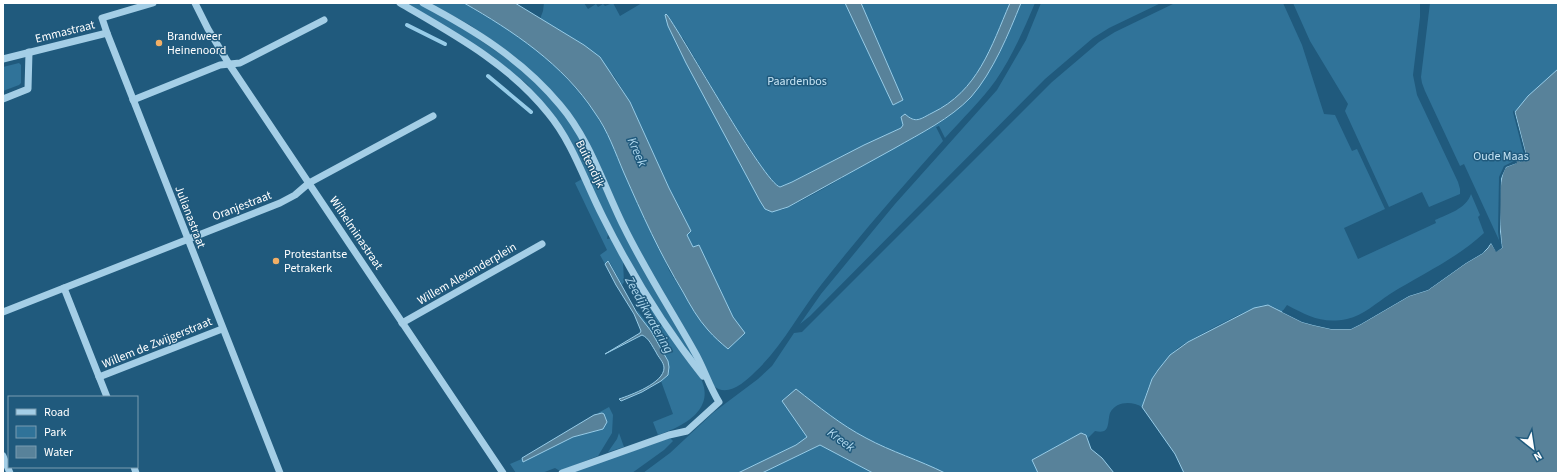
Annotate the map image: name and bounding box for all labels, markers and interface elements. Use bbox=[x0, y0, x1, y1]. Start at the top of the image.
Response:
street label: Emmastraat bbox=[33, 16, 97, 48]
place label: Brandweer Heinenoord bbox=[167, 28, 227, 59]
marker: Brandweer Heinenoord bbox=[154, 38, 164, 48]
park label: Paardenbos bbox=[767, 73, 827, 90]
water label: Kreek bbox=[623, 135, 652, 170]
street label: Buitendijk bbox=[571, 137, 609, 191]
park label: Oude Maas bbox=[1473, 148, 1529, 165]
street label: Julianastraat bbox=[170, 183, 210, 251]
street label: Oranjestraat bbox=[210, 187, 274, 225]
street label: Wilhelminastraat bbox=[325, 193, 387, 273]
street label: Willem Alexanderplein bbox=[414, 239, 520, 309]
place label: Protestantse Petrakerk bbox=[284, 246, 347, 277]
marker: Protestantse Petrakerk bbox=[271, 256, 281, 266]
water label: Zeedijkwatering bbox=[620, 272, 678, 357]
street label: Willem de Zwijgerstraat bbox=[99, 313, 215, 373]
legend bbox=[8, 396, 138, 468]
text: Road bbox=[44, 404, 70, 421]
text: Park bbox=[44, 424, 66, 441]
water label: Kreek bbox=[823, 424, 859, 457]
north arrow bbox=[1513, 428, 1553, 468]
text: Water bbox=[44, 444, 74, 461]
text: N bbox=[1531, 448, 1545, 465]

